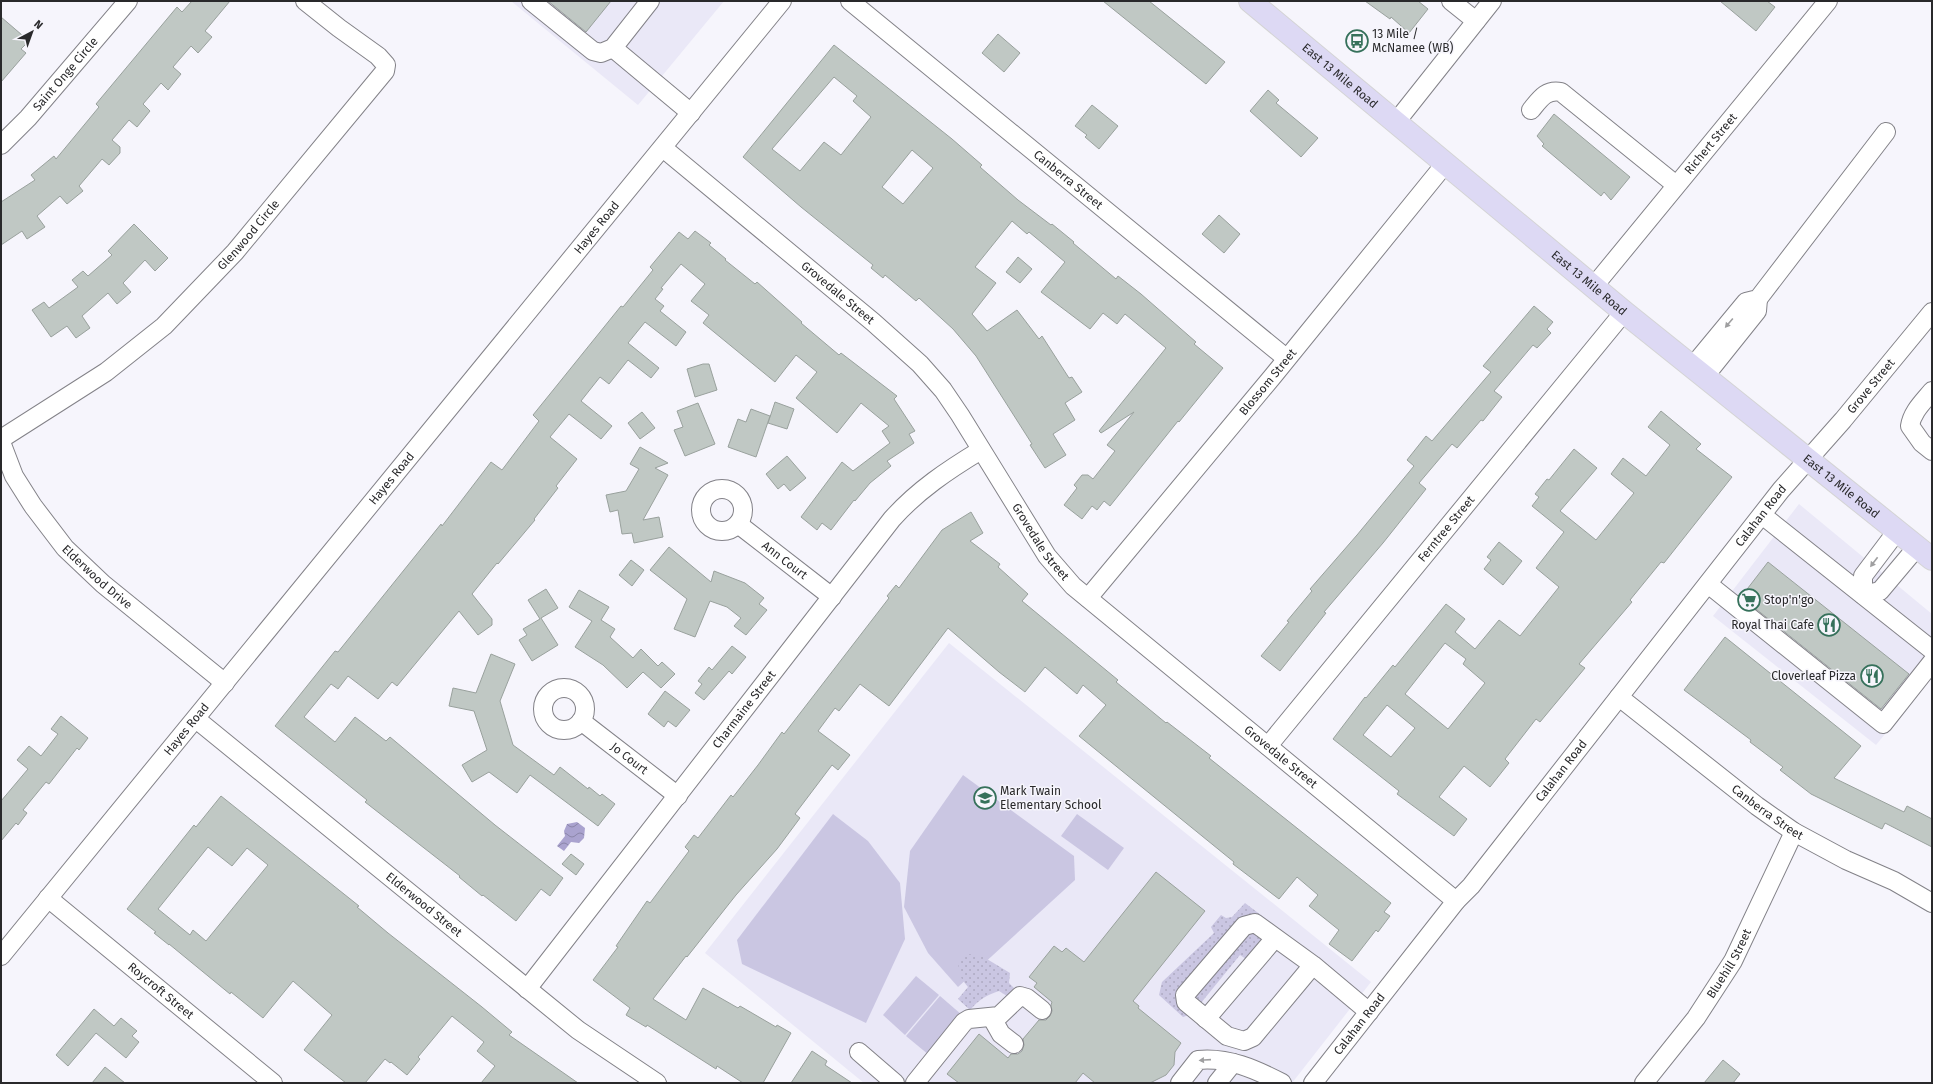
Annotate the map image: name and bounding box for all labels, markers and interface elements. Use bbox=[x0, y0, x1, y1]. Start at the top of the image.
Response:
north arrow bbox=[12, 12, 52, 52]
text: N bbox=[31, 18, 45, 32]
place label: 13 Mile / McNamee (WB) bbox=[1372, 27, 1453, 55]
bus stop icon: 13 Mile / McNamee (WB) bbox=[1344, 28, 1370, 54]
street label: Saint Onge Circle bbox=[30, 34, 101, 114]
street label: East 13 Mile Road bbox=[1299, 40, 1381, 111]
street label: Richert Street bbox=[1682, 110, 1740, 177]
street label: Canberra Street bbox=[1031, 147, 1106, 212]
street label: Glenwood Circle bbox=[215, 197, 282, 273]
street label: Hayes Road bbox=[571, 199, 622, 257]
street label: East 13 Mile Road bbox=[1549, 248, 1630, 318]
street label: Grovedale Street bbox=[798, 259, 878, 328]
one-way arrow bbox=[1725, 318, 1734, 328]
street label: Blossom Street bbox=[1236, 345, 1300, 418]
street label: Grove Street bbox=[1844, 355, 1898, 416]
street label: Hayes Road bbox=[366, 449, 417, 507]
street label: East 13 Mile Road bbox=[1800, 451, 1882, 521]
street label: Calahan Road bbox=[1732, 482, 1789, 549]
street label: Ferntree Street bbox=[1415, 492, 1478, 565]
street label: Grovedale Street bbox=[1009, 501, 1072, 584]
street label: Ann Court bbox=[759, 538, 811, 583]
street label: Elderwood Drive bbox=[59, 542, 135, 612]
one-way arrow bbox=[1870, 557, 1878, 567]
supermarket icon: Stop'n'go bbox=[1736, 587, 1762, 613]
place label: Stop'n'go bbox=[1764, 593, 1814, 607]
restaurant icon: Royal Thai Cafe bbox=[1816, 612, 1842, 638]
place label: Royal Thai Cafe bbox=[1731, 618, 1814, 632]
restaurant icon: Cloverleaf Pizza bbox=[1859, 663, 1885, 689]
street label: Charmaine Street bbox=[710, 667, 779, 751]
place label: Cloverleaf Pizza bbox=[1771, 669, 1856, 683]
street label: Hayes Road bbox=[161, 700, 212, 758]
street label: Grovedale Street bbox=[1241, 723, 1321, 791]
street label: Calahan Road bbox=[1533, 737, 1590, 804]
street label: Jo Court bbox=[608, 740, 651, 778]
street label: Canberra Street bbox=[1729, 782, 1806, 843]
place label: Mark Twain Elementary School bbox=[1000, 784, 1102, 812]
school or university icon: Mark Twain Elementary School bbox=[972, 785, 998, 811]
street label: Elderwood Street bbox=[383, 870, 465, 940]
street label: Bluehill Street bbox=[1704, 926, 1754, 1001]
street label: Roycroft Street bbox=[125, 960, 197, 1022]
street label: Calahan Road bbox=[1331, 990, 1388, 1058]
one-way arrow bbox=[1199, 1056, 1211, 1063]

